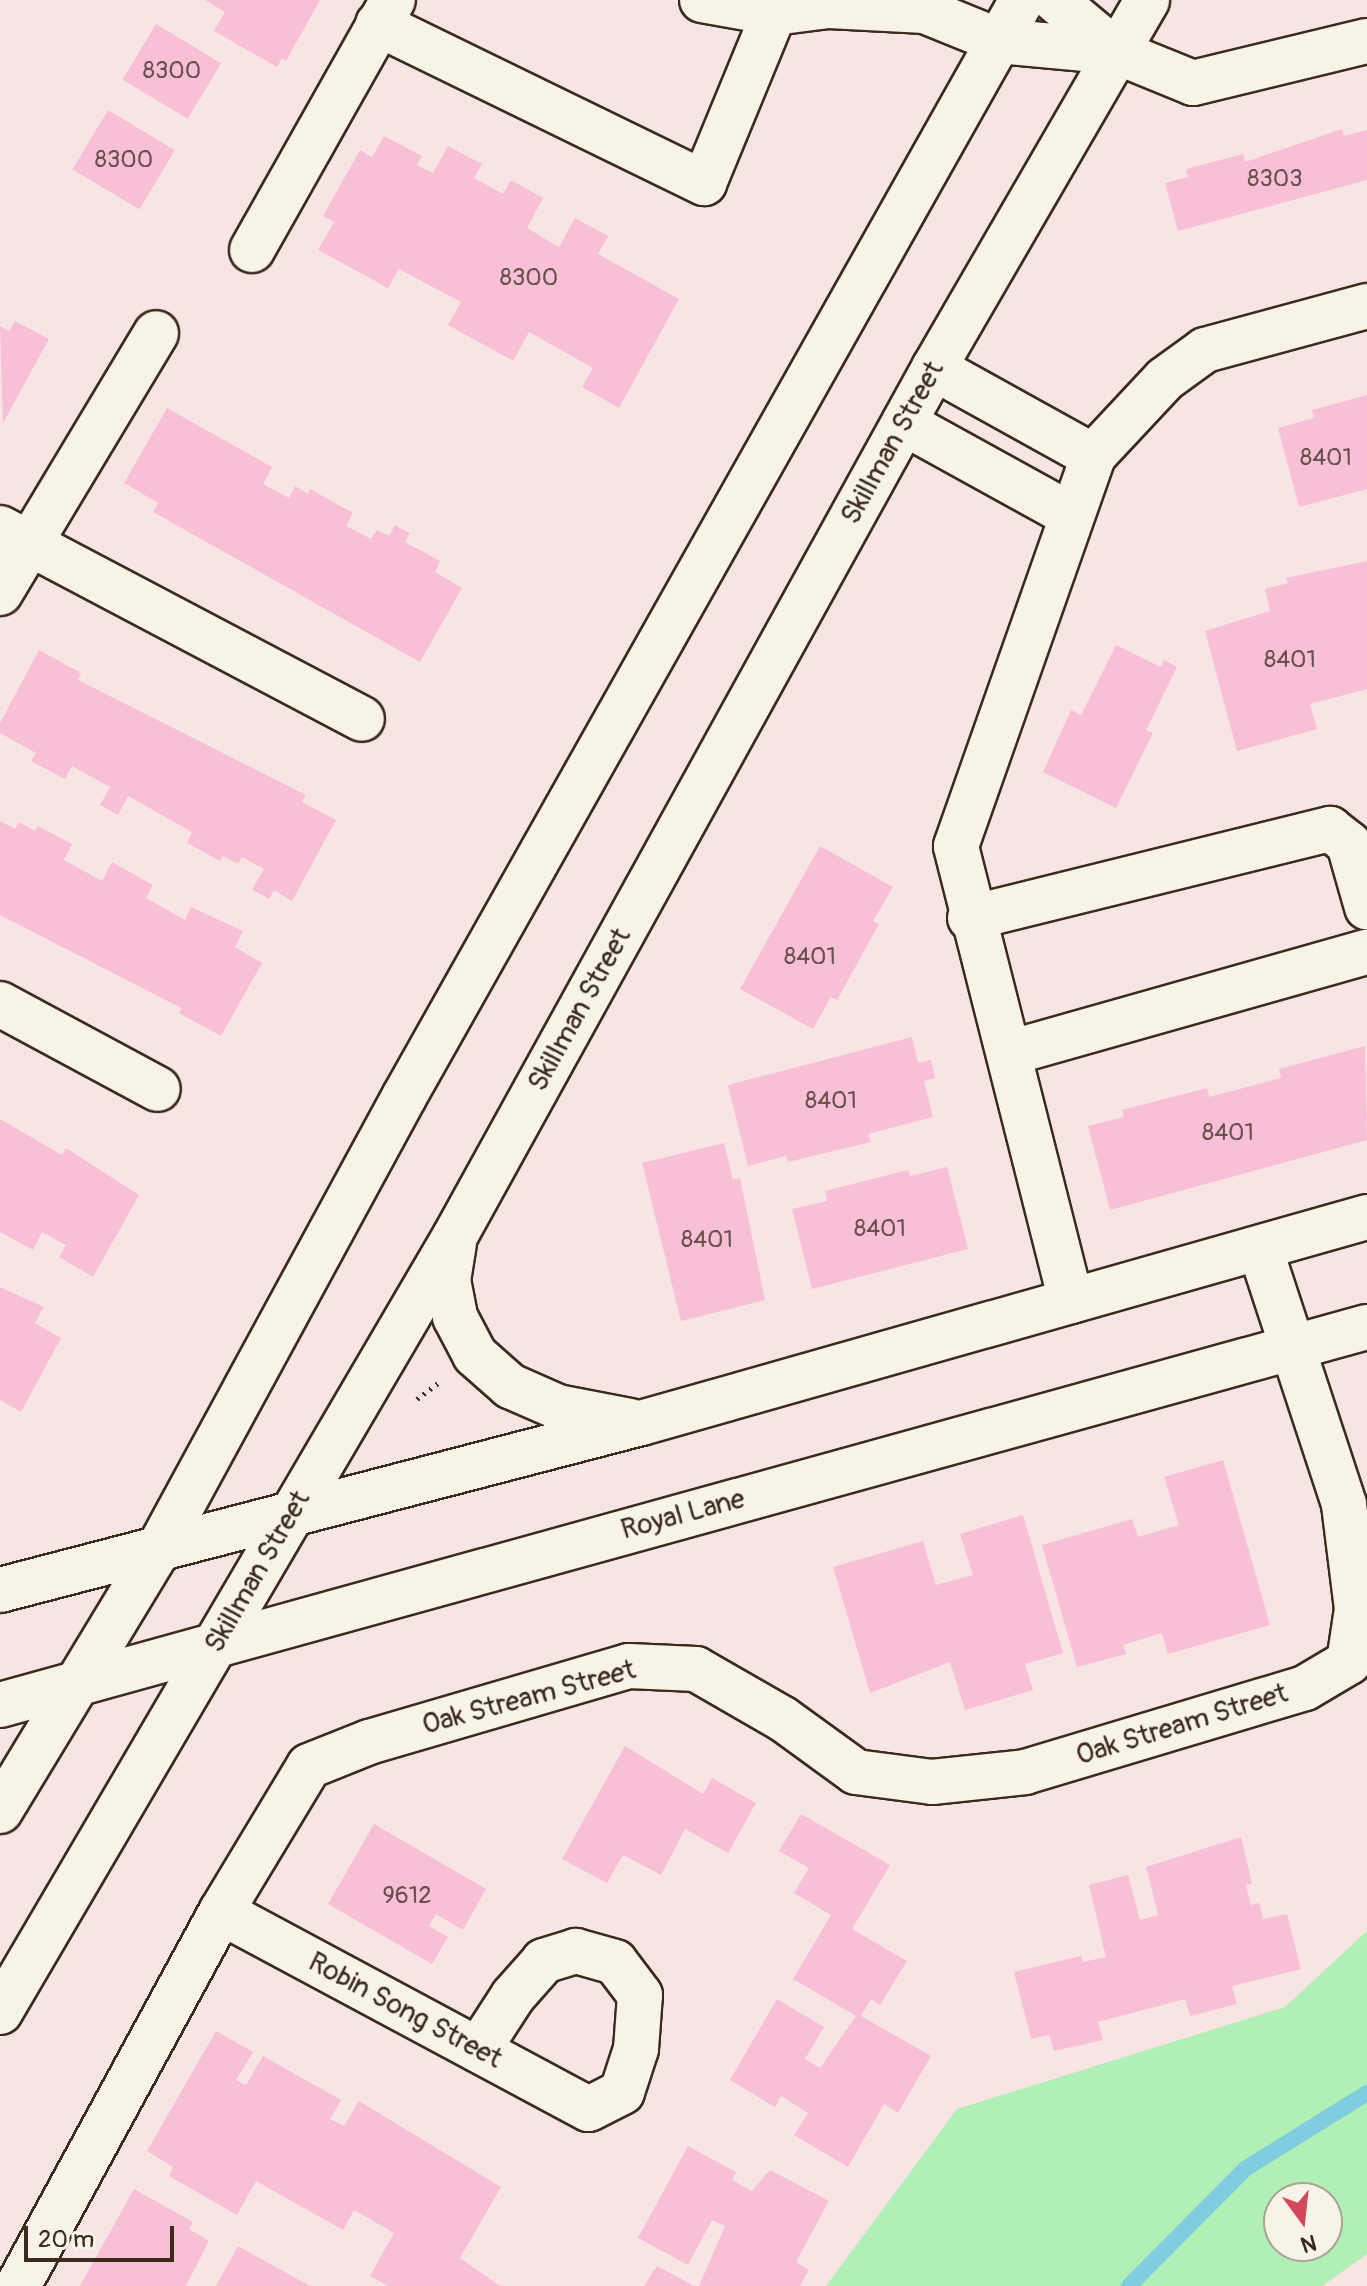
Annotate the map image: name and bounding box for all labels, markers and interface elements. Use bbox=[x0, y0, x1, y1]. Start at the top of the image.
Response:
house number: 8300 bbox=[143, 57, 201, 85]
house number: 8300 bbox=[95, 146, 153, 174]
house number: 8303 bbox=[1247, 165, 1303, 193]
house number: 8300 bbox=[500, 264, 558, 292]
street label: Skillman Street bbox=[834, 356, 952, 530]
house number: 8401 bbox=[1300, 444, 1352, 472]
house number: 8401 bbox=[1264, 646, 1316, 674]
street label: Skillman Street bbox=[521, 923, 639, 1097]
house number: 8401 bbox=[784, 943, 836, 971]
house number: 8401 bbox=[805, 1087, 857, 1115]
house number: 8401 bbox=[1202, 1119, 1254, 1147]
house number: 8401 bbox=[854, 1215, 906, 1243]
house number: 8401 bbox=[681, 1226, 733, 1254]
street label: Royal Lane bbox=[618, 1482, 748, 1548]
street label: Skillman Street bbox=[198, 1485, 318, 1659]
street label: Oak Stream Street bbox=[419, 1653, 639, 1743]
street label: Oak Stream Street bbox=[1072, 1677, 1292, 1773]
house number: 9612 bbox=[382, 1882, 432, 1910]
street label: Robin Song Street bbox=[302, 1946, 508, 2076]
north arrow bbox=[1263, 2182, 1343, 2262]
scale bar bbox=[28, 2210, 178, 2260]
text: 20 m bbox=[38, 2225, 94, 2254]
text: N bbox=[1298, 2228, 1320, 2259]

